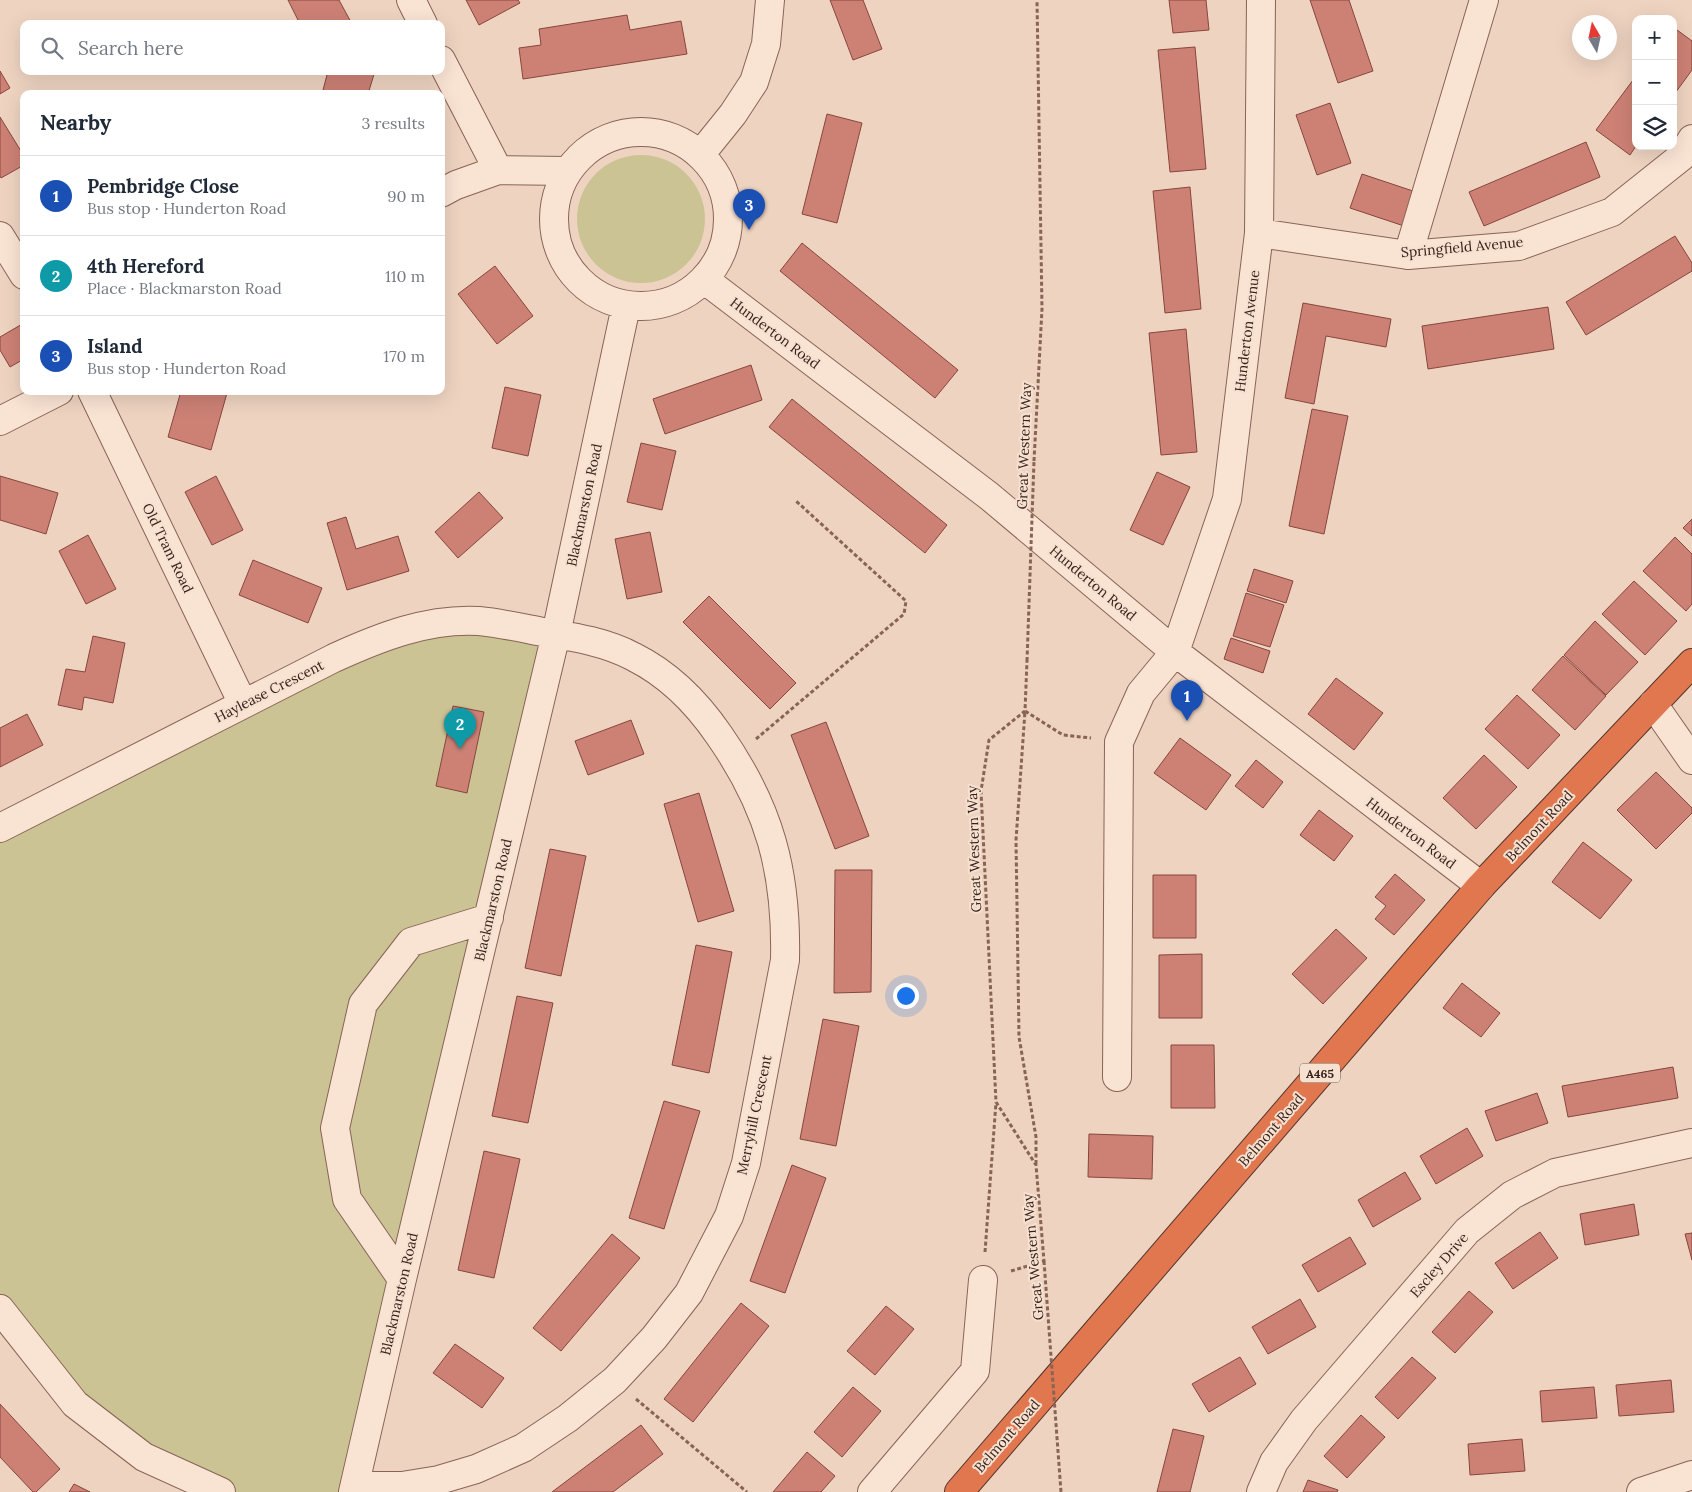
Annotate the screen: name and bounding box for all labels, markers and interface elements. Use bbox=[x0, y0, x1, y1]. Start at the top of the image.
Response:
north arrow bbox=[1572, 15, 1617, 60]
map controls bbox=[1632, 15, 1677, 150]
button: + bbox=[1632, 15, 1677, 60]
search box bbox=[20, 20, 445, 75]
icon: search bbox=[38, 34, 66, 62]
text: Search here bbox=[78, 36, 184, 60]
button: − bbox=[1632, 60, 1677, 105]
button: layers bbox=[1632, 105, 1677, 150]
text: Nearby bbox=[40, 109, 111, 136]
text: 3 results bbox=[361, 113, 425, 133]
text: Pembridge Close bbox=[87, 174, 239, 198]
text: 1 bbox=[53, 186, 59, 206]
text: 90 m bbox=[387, 186, 425, 206]
pin: 3 bbox=[733, 189, 765, 230]
text: Bus stop · Hunderton Road bbox=[87, 198, 286, 218]
street label: Springfield Avenue bbox=[1400, 233, 1524, 261]
text: 4th Hereford bbox=[87, 254, 204, 278]
text: 2 bbox=[52, 266, 60, 286]
text: 110 m bbox=[385, 266, 425, 286]
street label: Hunderton Avenue bbox=[1231, 268, 1263, 393]
text: Place · Blackmarston Road bbox=[87, 278, 282, 298]
street label: Hunderton Road bbox=[726, 293, 824, 373]
text: Island bbox=[87, 334, 143, 358]
text: 3 bbox=[52, 346, 60, 366]
text: 170 m bbox=[383, 346, 425, 366]
text: Bus stop · Hunderton Road bbox=[87, 358, 286, 378]
street label: Great Western Way bbox=[1013, 382, 1035, 510]
street label: Blackmarston Road bbox=[562, 442, 606, 568]
street label: Old Tram Road bbox=[139, 500, 197, 596]
street label: Hunderton Road bbox=[1046, 541, 1140, 625]
street label: Haylease Crescent bbox=[211, 655, 327, 726]
pin: 1 bbox=[1171, 680, 1203, 721]
pin: 2 bbox=[444, 708, 476, 749]
street label: Great Western Way bbox=[963, 785, 985, 913]
street label: Belmont Road bbox=[1501, 787, 1577, 865]
street label: Hunderton Road bbox=[1362, 793, 1460, 873]
street label: Blackmarston Road bbox=[470, 837, 516, 963]
your location bbox=[893, 983, 919, 1009]
street label: Merryhill Crescent bbox=[732, 1053, 776, 1177]
road number: A465 bbox=[1300, 1064, 1340, 1082]
street label: Belmont Road bbox=[1234, 1090, 1308, 1170]
street label: Great Western Way bbox=[1018, 1192, 1047, 1321]
street label: Escley Drive bbox=[1406, 1229, 1472, 1301]
street label: Blackmarston Road bbox=[376, 1231, 422, 1357]
street label: Belmont Road bbox=[970, 1396, 1044, 1476]

